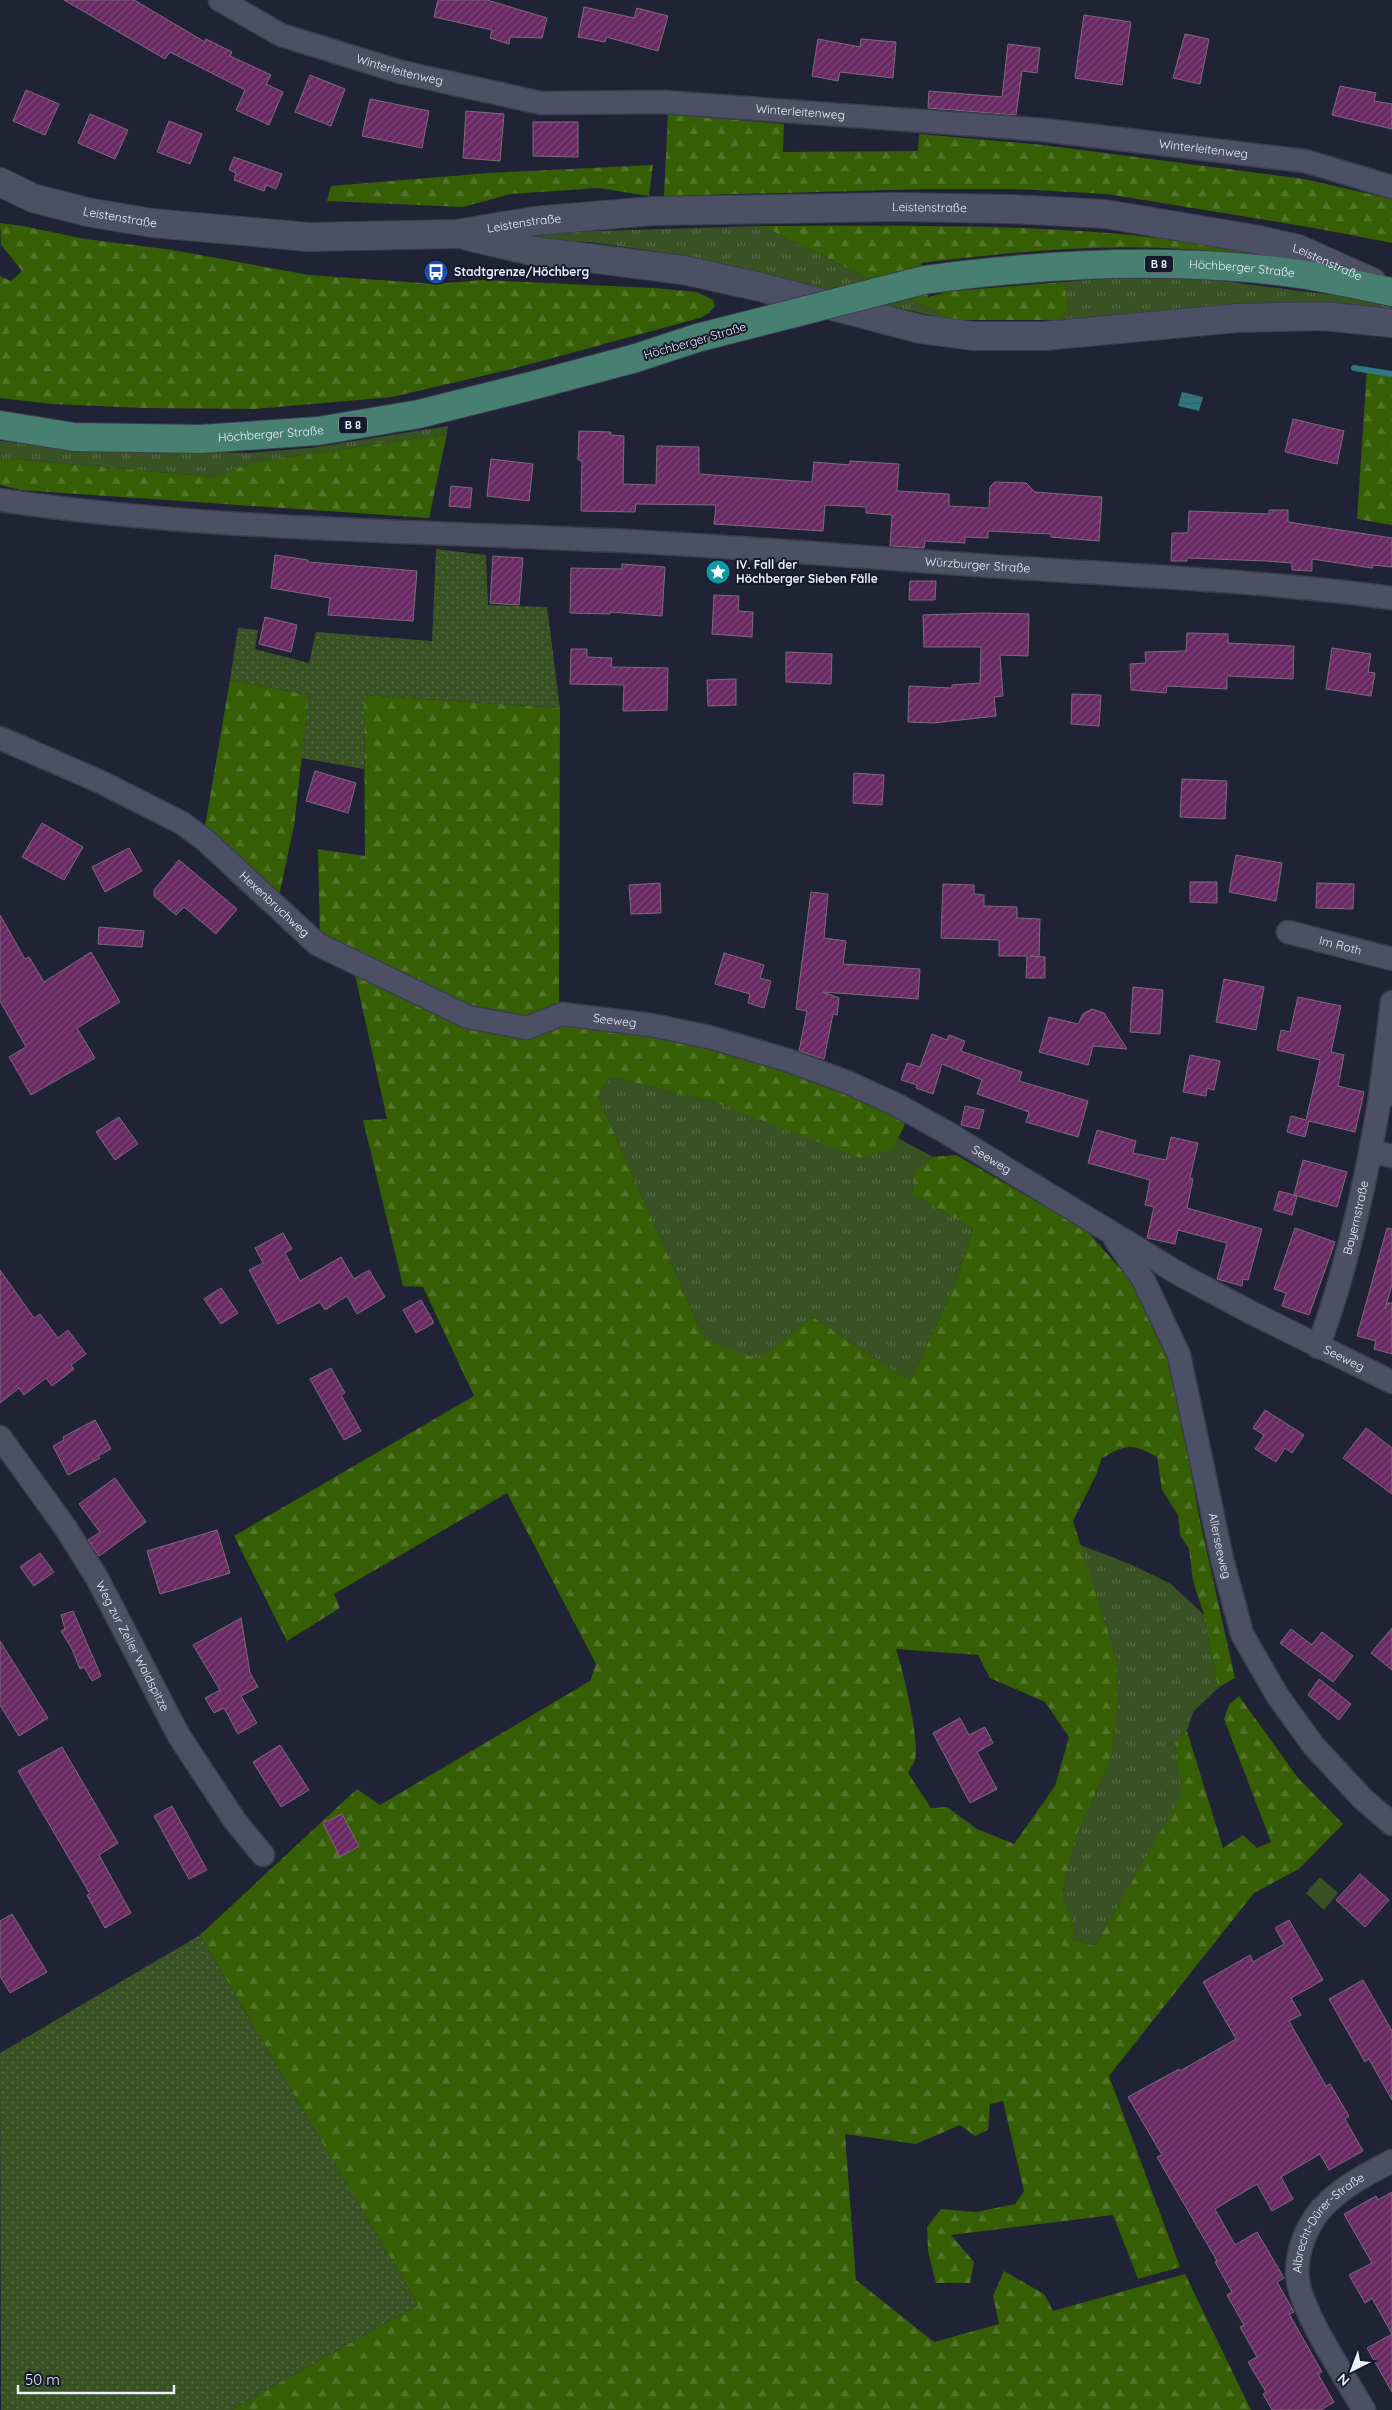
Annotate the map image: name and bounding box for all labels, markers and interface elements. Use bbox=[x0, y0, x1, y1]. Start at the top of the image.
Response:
street label: Winterleitenweg bbox=[354, 51, 445, 88]
street label: Winterleitenweg bbox=[755, 101, 846, 122]
street label: Winterleitenweg bbox=[1158, 136, 1249, 161]
street label: Leistenstraße bbox=[892, 199, 967, 215]
street label: Leistenstraße bbox=[82, 203, 158, 230]
street label: Leistenstraße bbox=[486, 211, 562, 236]
street label: Leistenstraße bbox=[1291, 240, 1365, 284]
road number: B 8 bbox=[1145, 255, 1173, 272]
street label: Höchberger Straße bbox=[1189, 256, 1296, 280]
bus stop icon: Stadtgrenze/Höchberg bbox=[423, 259, 449, 285]
place label: Stadtgrenze/Höchberg bbox=[454, 264, 589, 279]
street label: Höchberger Straße bbox=[642, 319, 748, 362]
road number: B 8 bbox=[339, 416, 367, 434]
street label: Höchberger Straße bbox=[217, 422, 325, 445]
street label: Würzburger Straße bbox=[924, 553, 1031, 576]
place label: IV. Fall der Höchberger Sieben Fälle bbox=[736, 557, 878, 586]
place icon: IV. Fall der Höchberger Sieben Fälle bbox=[705, 559, 731, 585]
street label: Hexenbruchweg bbox=[237, 868, 313, 940]
street label: Im Roth bbox=[1318, 932, 1363, 958]
street label: Seeweg bbox=[592, 1010, 637, 1030]
street label: Seeweg bbox=[969, 1141, 1014, 1177]
street label: Bayernstraße bbox=[1339, 1179, 1371, 1256]
street label: Seeweg bbox=[1321, 1341, 1367, 1374]
street label: Allerseeweg bbox=[1205, 1511, 1235, 1580]
street label: Weg zur Zeller Waldspitze bbox=[93, 1578, 173, 1714]
street label: Albrecht-Dürer-Straße bbox=[1289, 2169, 1367, 2273]
north arrow bbox=[1327, 2345, 1377, 2395]
scale bar bbox=[18, 2362, 174, 2394]
text: 50 m bbox=[25, 2370, 60, 2389]
text: N bbox=[1333, 2370, 1353, 2390]

